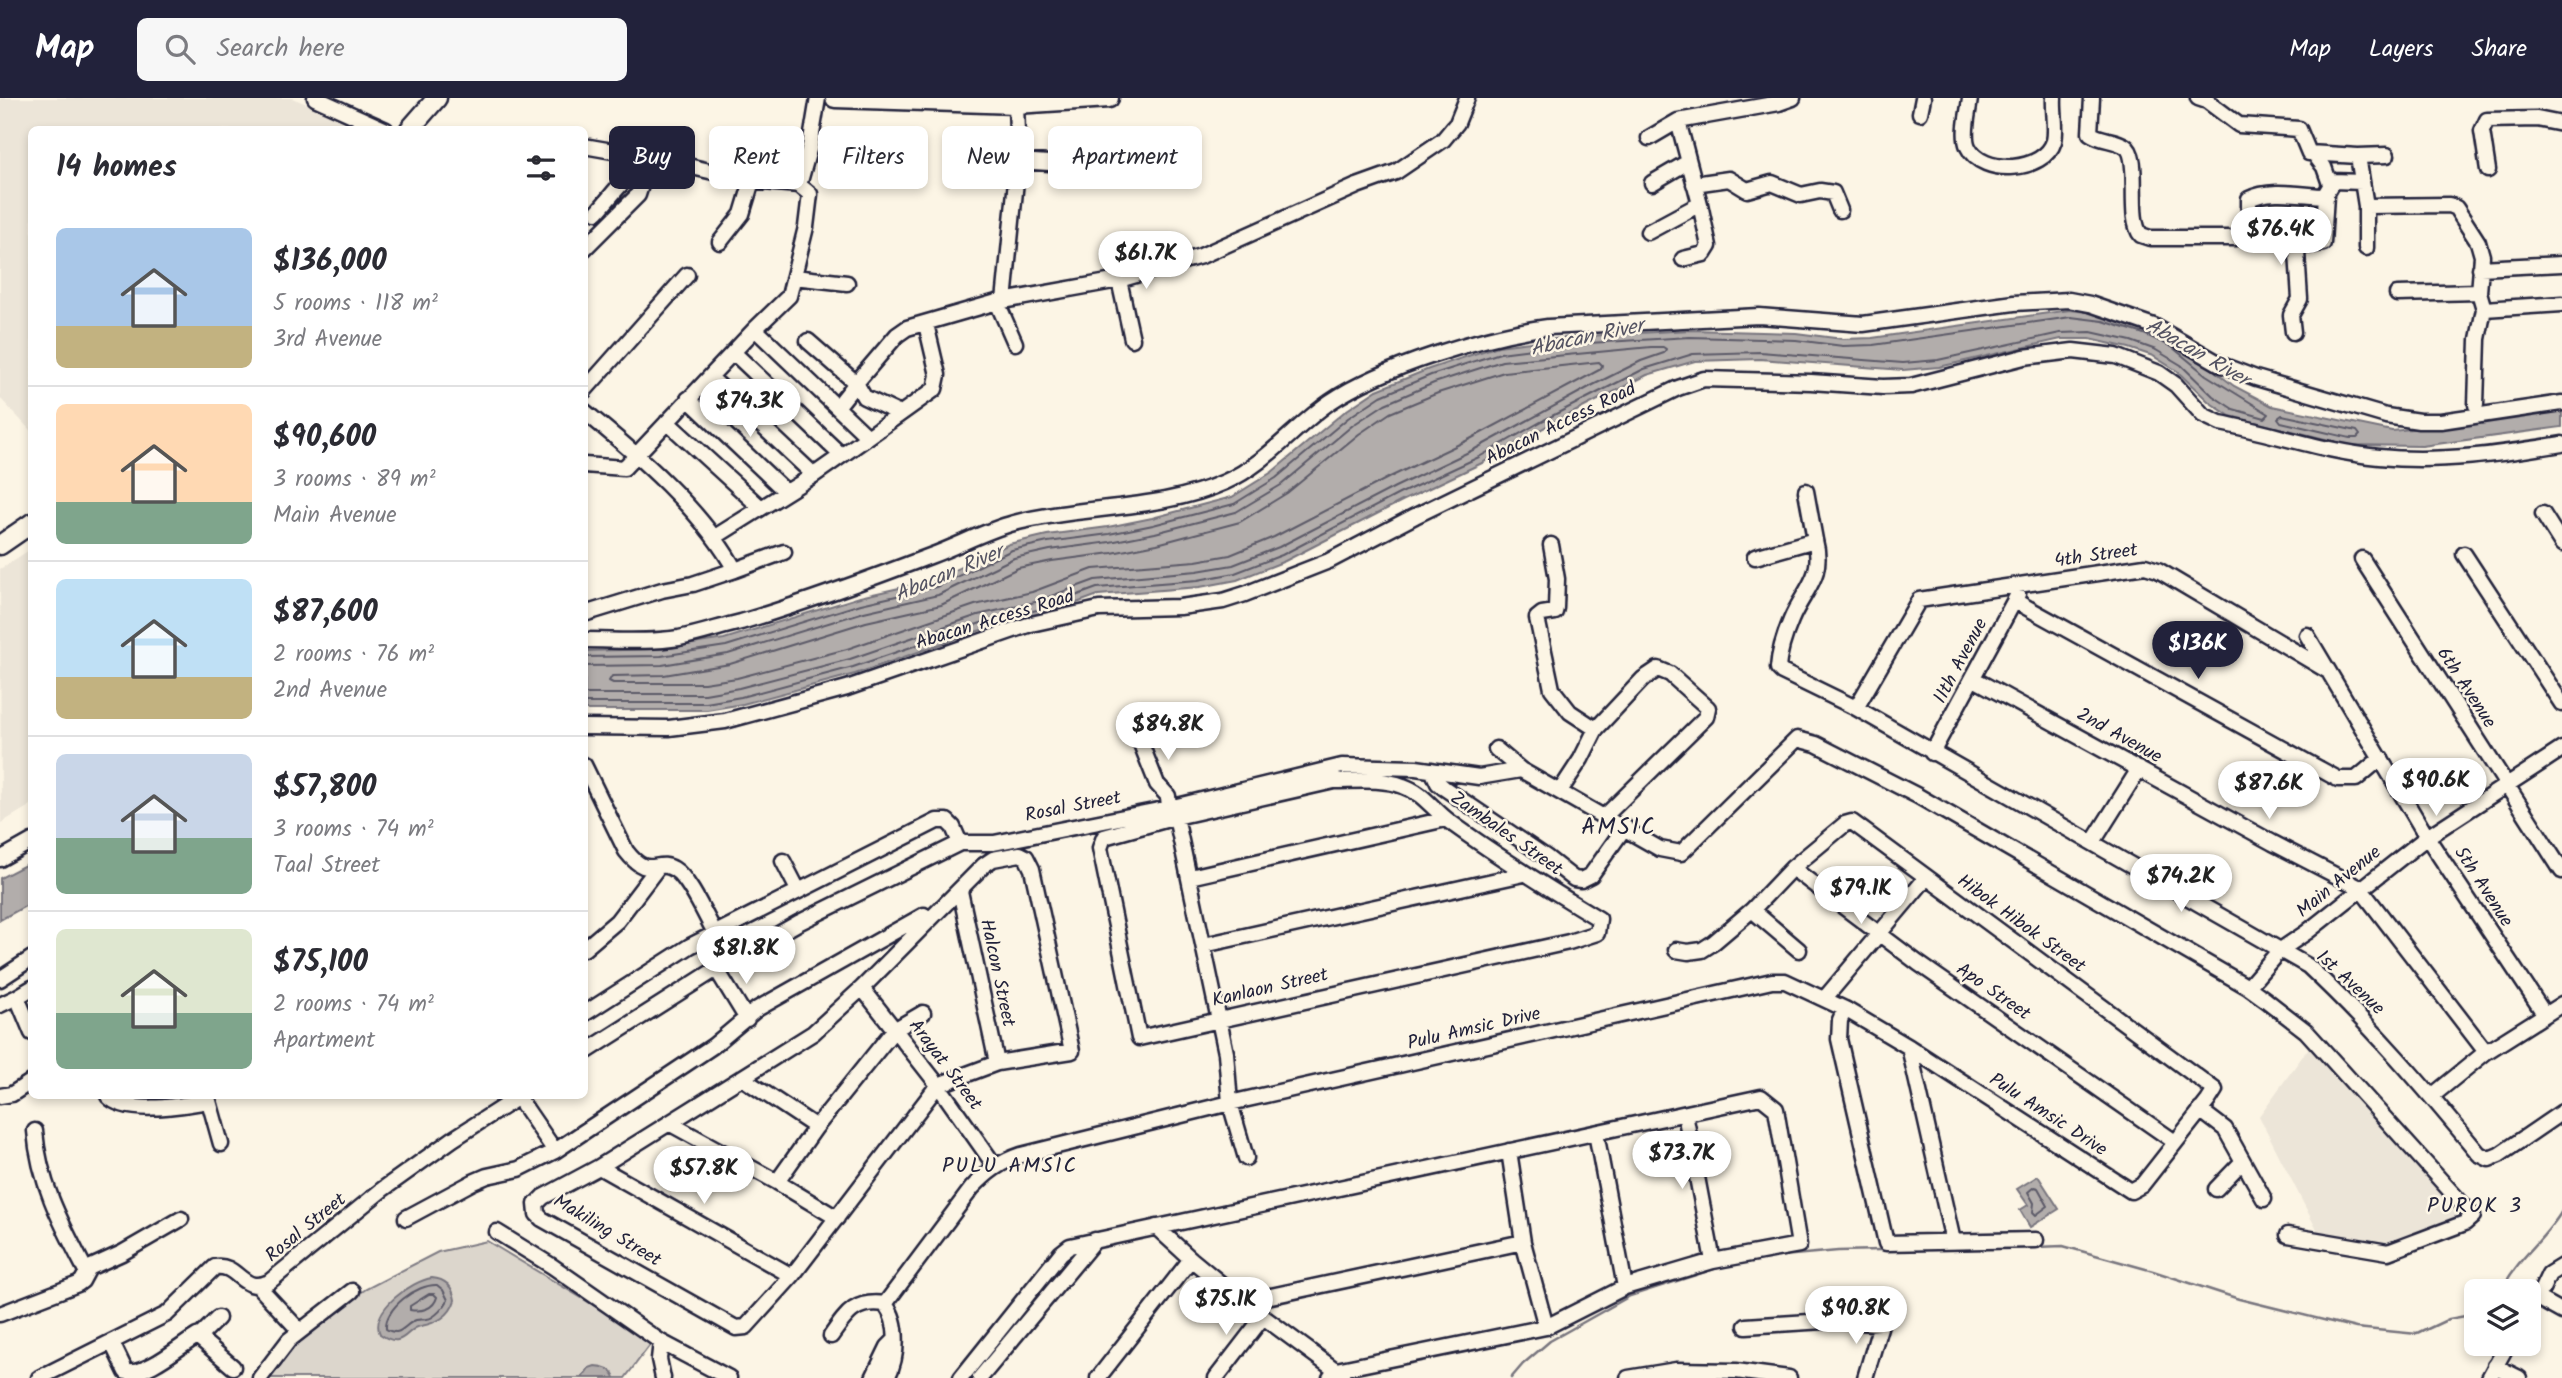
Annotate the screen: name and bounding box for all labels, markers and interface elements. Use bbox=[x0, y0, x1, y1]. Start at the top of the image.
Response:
search box bbox=[137, 18, 627, 81]
text: Map bbox=[35, 23, 95, 76]
text: Search here bbox=[217, 28, 345, 70]
icon: search bbox=[161, 30, 199, 68]
text: Map bbox=[2289, 30, 2331, 69]
text: Layers bbox=[2369, 30, 2433, 69]
text: Share bbox=[2471, 30, 2527, 69]
chip: Buy bbox=[609, 126, 695, 189]
chip: Rent bbox=[709, 126, 804, 189]
chip: Filters bbox=[818, 126, 928, 189]
chip: New bbox=[942, 126, 1034, 189]
chip: Apartment bbox=[1048, 126, 1202, 189]
text: 14 homes bbox=[56, 144, 177, 192]
icon: filters bbox=[522, 149, 560, 187]
pin: $76.4K bbox=[2224, 208, 2338, 267]
text: $76.4K bbox=[2247, 212, 2315, 248]
pin: $61.7K bbox=[1089, 232, 1203, 291]
text: $61.7K bbox=[1114, 236, 1178, 272]
text: $136,000 bbox=[273, 238, 387, 286]
icon: home bbox=[112, 256, 196, 340]
text: 5 rooms · 118 m² bbox=[273, 286, 438, 322]
water label: Abacan River bbox=[1527, 309, 1651, 366]
water label: Abacan River bbox=[2139, 310, 2259, 398]
text: 3rd Avenue bbox=[273, 322, 382, 358]
street label: Abacan Access Road bbox=[1481, 374, 1642, 474]
pin: $74.3K bbox=[693, 380, 807, 439]
text: $74.3K bbox=[716, 384, 784, 420]
text: $90,600 bbox=[273, 414, 376, 462]
icon: home bbox=[112, 432, 196, 516]
text: 3 rooms · 89 m² bbox=[273, 462, 436, 498]
text: Main Avenue bbox=[273, 498, 397, 534]
water label: Abacan River bbox=[890, 535, 1012, 612]
street label: 4th Street bbox=[2052, 535, 2140, 577]
street label: Abacan Access Road bbox=[912, 581, 1079, 658]
text: $87,600 bbox=[273, 589, 378, 637]
icon: home bbox=[112, 607, 196, 691]
street label: 11th Avenue bbox=[1926, 612, 1996, 709]
pin: $136K bbox=[2149, 622, 2247, 681]
text: $136K bbox=[2168, 626, 2228, 662]
text: 2 rooms · 76 m² bbox=[273, 637, 434, 673]
street label: 6th Avenue bbox=[2428, 641, 2504, 735]
text: 2nd Avenue bbox=[273, 673, 387, 709]
street label: 2nd Avenue bbox=[2071, 700, 2168, 772]
pin: $84.8K bbox=[1111, 702, 1225, 762]
text: $84.8K bbox=[1132, 707, 1204, 743]
pin: $90.6K bbox=[2379, 758, 2493, 818]
pin: $87.6K bbox=[2212, 762, 2326, 821]
text: $90.6K bbox=[2402, 763, 2470, 799]
text: $57,800 bbox=[273, 764, 376, 812]
text: $87.6K bbox=[2234, 766, 2304, 802]
icon: home bbox=[112, 782, 196, 866]
street label: Rosal Street bbox=[1022, 783, 1124, 831]
street label: Zambales Street bbox=[1443, 784, 1569, 884]
district label: AMSIC bbox=[1581, 810, 1657, 846]
text: 3 rooms · 74 m² bbox=[273, 812, 434, 848]
street label: Main Avenue bbox=[2290, 838, 2388, 926]
street label: 5th Avenue bbox=[2446, 841, 2521, 934]
text: Taal Street bbox=[273, 848, 380, 884]
pin: $74.2K bbox=[2124, 854, 2238, 914]
text: $74.2K bbox=[2146, 859, 2216, 895]
pin: $79.1K bbox=[1804, 866, 1918, 926]
street label: Hibok Hibok Street bbox=[1950, 867, 2092, 981]
text: $79.1K bbox=[1830, 871, 1892, 907]
street label: Halcon Street bbox=[971, 916, 1023, 1030]
pin: $81.8K bbox=[689, 926, 803, 986]
text: $81.8K bbox=[713, 931, 780, 967]
text: $75,100 bbox=[273, 939, 368, 987]
street label: 1st Avenue bbox=[2309, 943, 2392, 1023]
street label: Apo Street bbox=[1950, 955, 2037, 1029]
icon: home bbox=[112, 957, 196, 1041]
street label: Kanlaon Street bbox=[1209, 960, 1332, 1016]
text: 2 rooms · 74 m² bbox=[273, 987, 434, 1023]
street label: Pulu Amsic Drive bbox=[1404, 999, 1544, 1059]
street label: Arayat Street bbox=[901, 1013, 990, 1118]
text: Apartment bbox=[273, 1023, 375, 1059]
street label: Pulu Amsic Drive bbox=[1983, 1065, 2114, 1165]
pin: $73.7K bbox=[1625, 1132, 1739, 1191]
text: $73.7K bbox=[1648, 1136, 1716, 1172]
pin: $57.8K bbox=[647, 1146, 761, 1206]
district label: PULU AMSIC bbox=[942, 1150, 1078, 1183]
text: $57.8K bbox=[670, 1151, 738, 1187]
street label: Rosal Street bbox=[259, 1185, 354, 1270]
street label: Makiling Street bbox=[547, 1187, 667, 1275]
district label: PUROK 3 bbox=[2427, 1190, 2523, 1223]
pin: $75.1K bbox=[1169, 1278, 1283, 1337]
map controls bbox=[2464, 1279, 2541, 1356]
button: layers bbox=[2464, 1279, 2541, 1356]
text: $75.1K bbox=[1195, 1282, 1257, 1318]
pin: $90.8K bbox=[1799, 1286, 1913, 1346]
text: $90.8K bbox=[1821, 1291, 1891, 1327]

